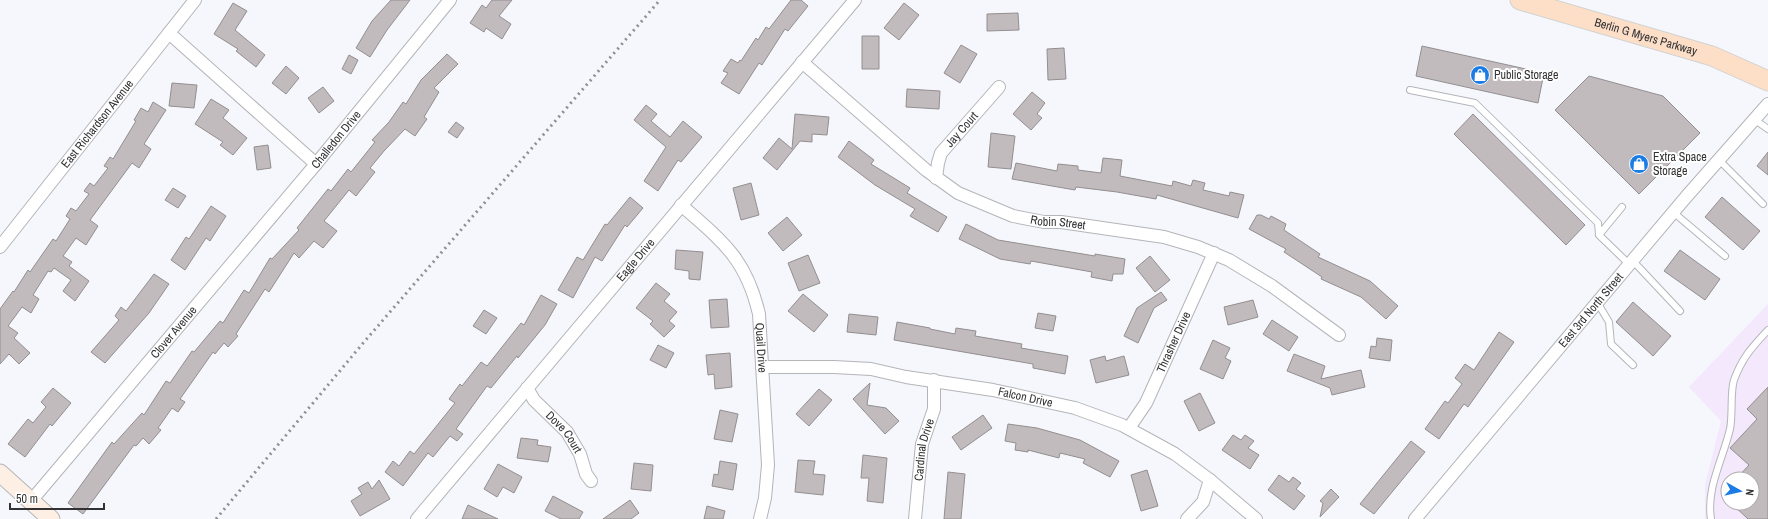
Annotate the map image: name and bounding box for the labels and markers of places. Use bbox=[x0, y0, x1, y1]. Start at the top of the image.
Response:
shop icon: Public Storage bbox=[1469, 64, 1491, 86]
place label: Public Storage bbox=[1494, 67, 1559, 83]
place label: Extra Space Storage bbox=[1653, 149, 1707, 179]
shop icon: Extra Space Storage bbox=[1628, 153, 1650, 175]

